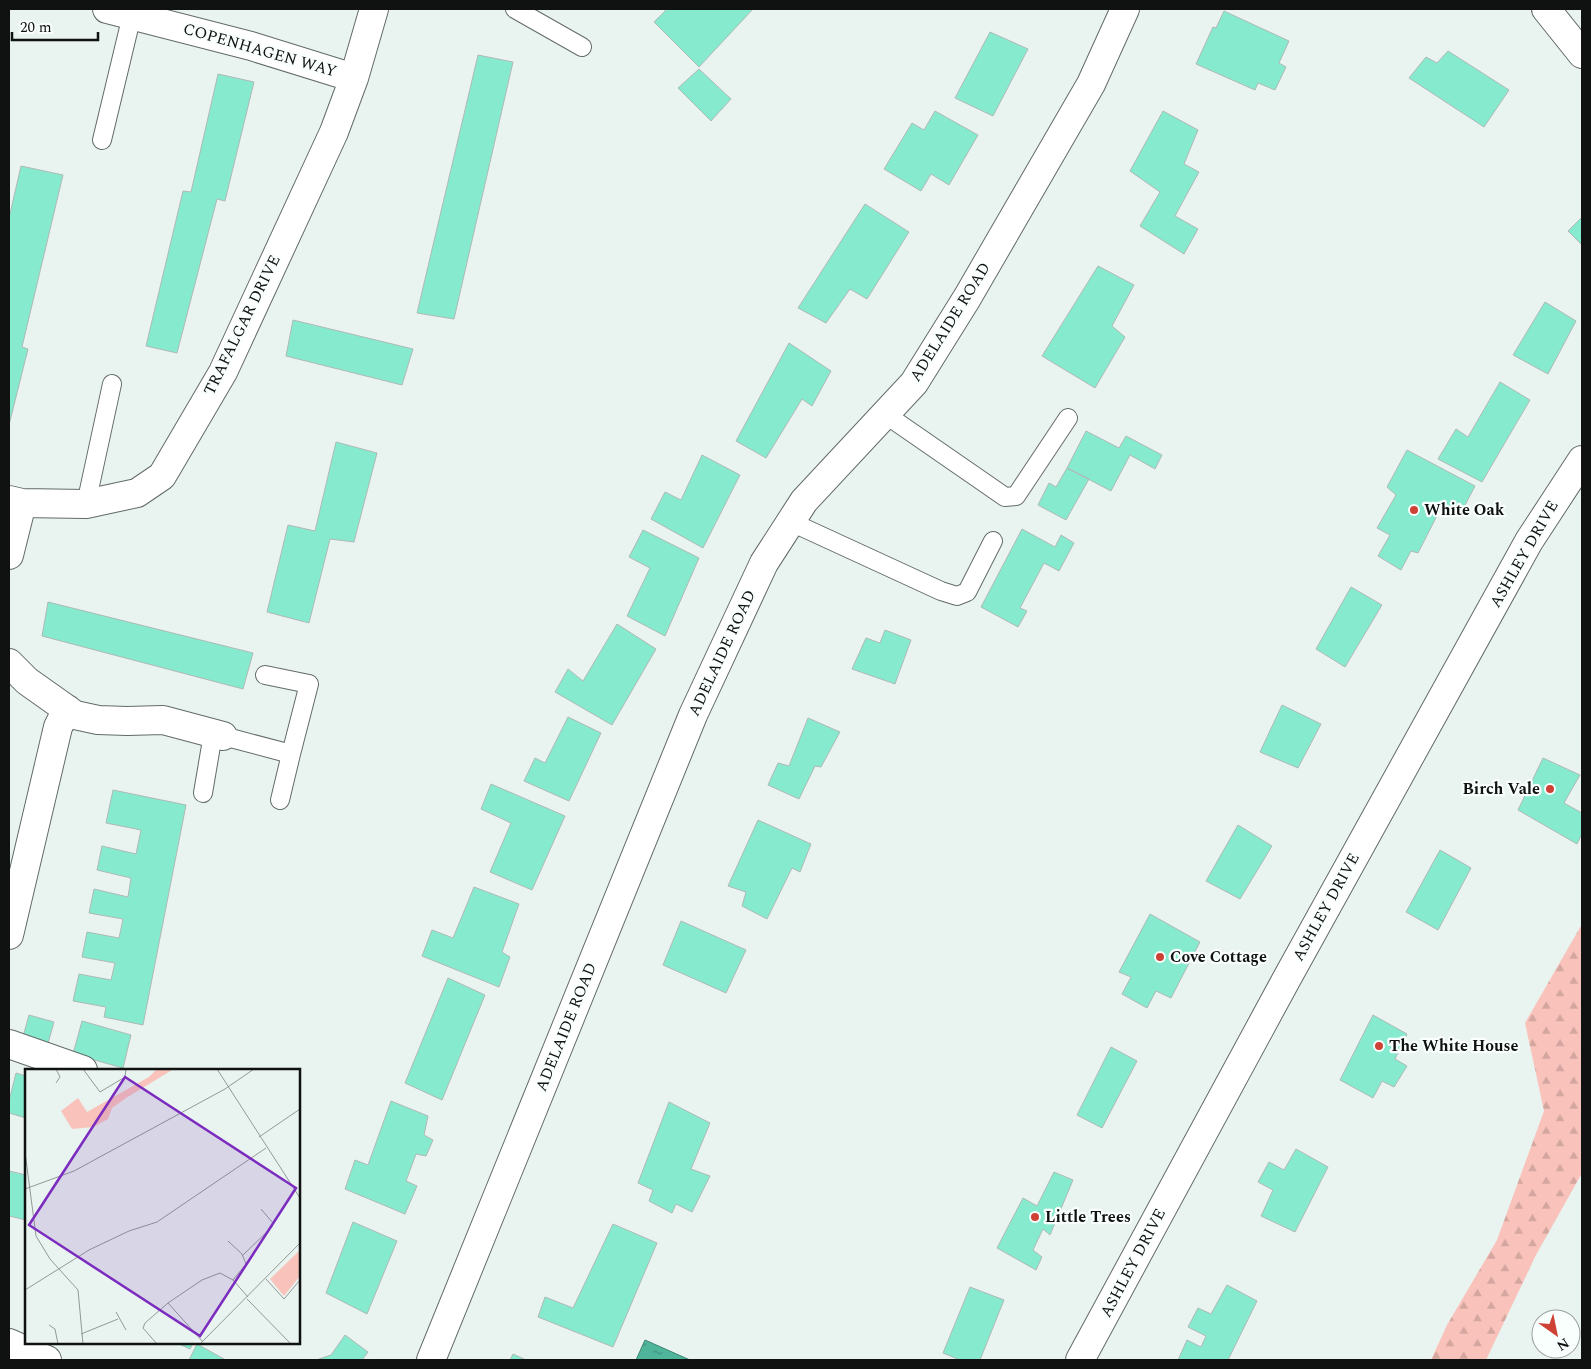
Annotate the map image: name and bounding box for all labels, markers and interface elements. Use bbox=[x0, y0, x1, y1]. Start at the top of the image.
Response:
scale bar bbox=[12, 10, 99, 42]
text: 20 m bbox=[20, 16, 52, 39]
street label: COPENHAGEN WAY bbox=[180, 17, 340, 83]
street label: TRAFALGAR DRIVE bbox=[197, 251, 287, 399]
street label: ADELAIDE ROAD bbox=[903, 258, 997, 386]
street label: ASHLEY DRIVE bbox=[1483, 496, 1565, 612]
place label: White Oak bbox=[1424, 498, 1505, 522]
marker: White Oak bbox=[1408, 504, 1420, 516]
street label: ADELAIDE ROAD bbox=[682, 586, 762, 720]
place label: Birch Vale bbox=[1463, 777, 1540, 801]
marker: Birch Vale bbox=[1544, 783, 1556, 795]
street label: ASHLEY DRIVE bbox=[1286, 848, 1366, 966]
place label: Cove Cottage bbox=[1170, 945, 1267, 969]
marker: Cove Cottage bbox=[1154, 951, 1166, 963]
street label: ADELAIDE ROAD bbox=[529, 959, 603, 1095]
place label: The White House bbox=[1389, 1034, 1518, 1058]
marker: The White House bbox=[1373, 1040, 1385, 1052]
inset map bbox=[25, 1069, 300, 1344]
street label: ASHLEY DRIVE bbox=[1094, 1204, 1172, 1322]
place label: Little Trees bbox=[1045, 1205, 1131, 1229]
marker: Little Trees bbox=[1029, 1211, 1041, 1223]
north arrow bbox=[1531, 1309, 1581, 1359]
text: N bbox=[1552, 1333, 1573, 1356]

